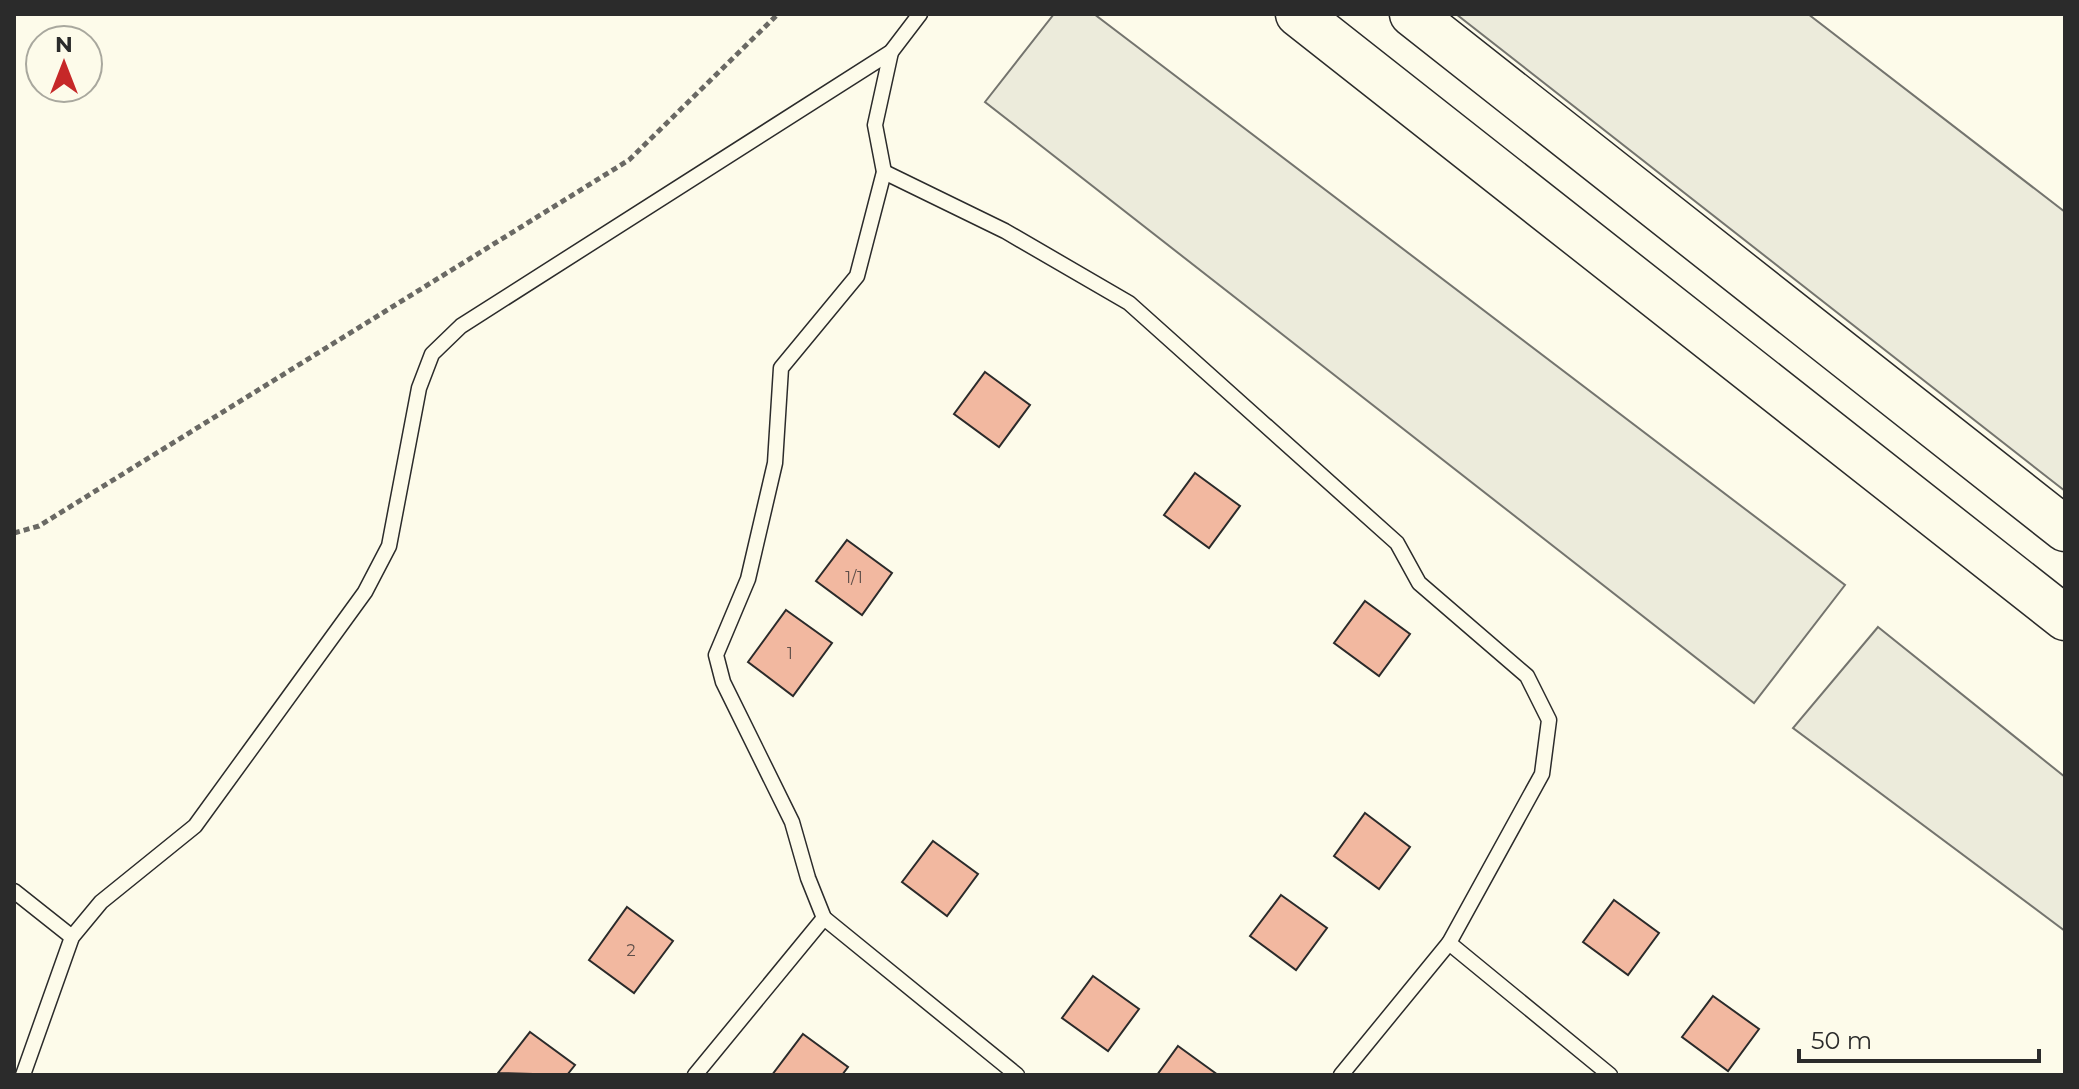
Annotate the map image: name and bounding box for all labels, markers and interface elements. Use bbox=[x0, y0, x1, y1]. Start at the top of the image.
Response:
north arrow bbox=[24, 24, 104, 104]
text: N bbox=[55, 31, 73, 58]
house number: 1/1 bbox=[845, 568, 863, 587]
house number: 1 bbox=[787, 644, 793, 663]
house number: 2 bbox=[626, 941, 636, 960]
scale bar bbox=[1799, 1013, 2039, 1063]
text: 50 m bbox=[1811, 1026, 1872, 1055]

